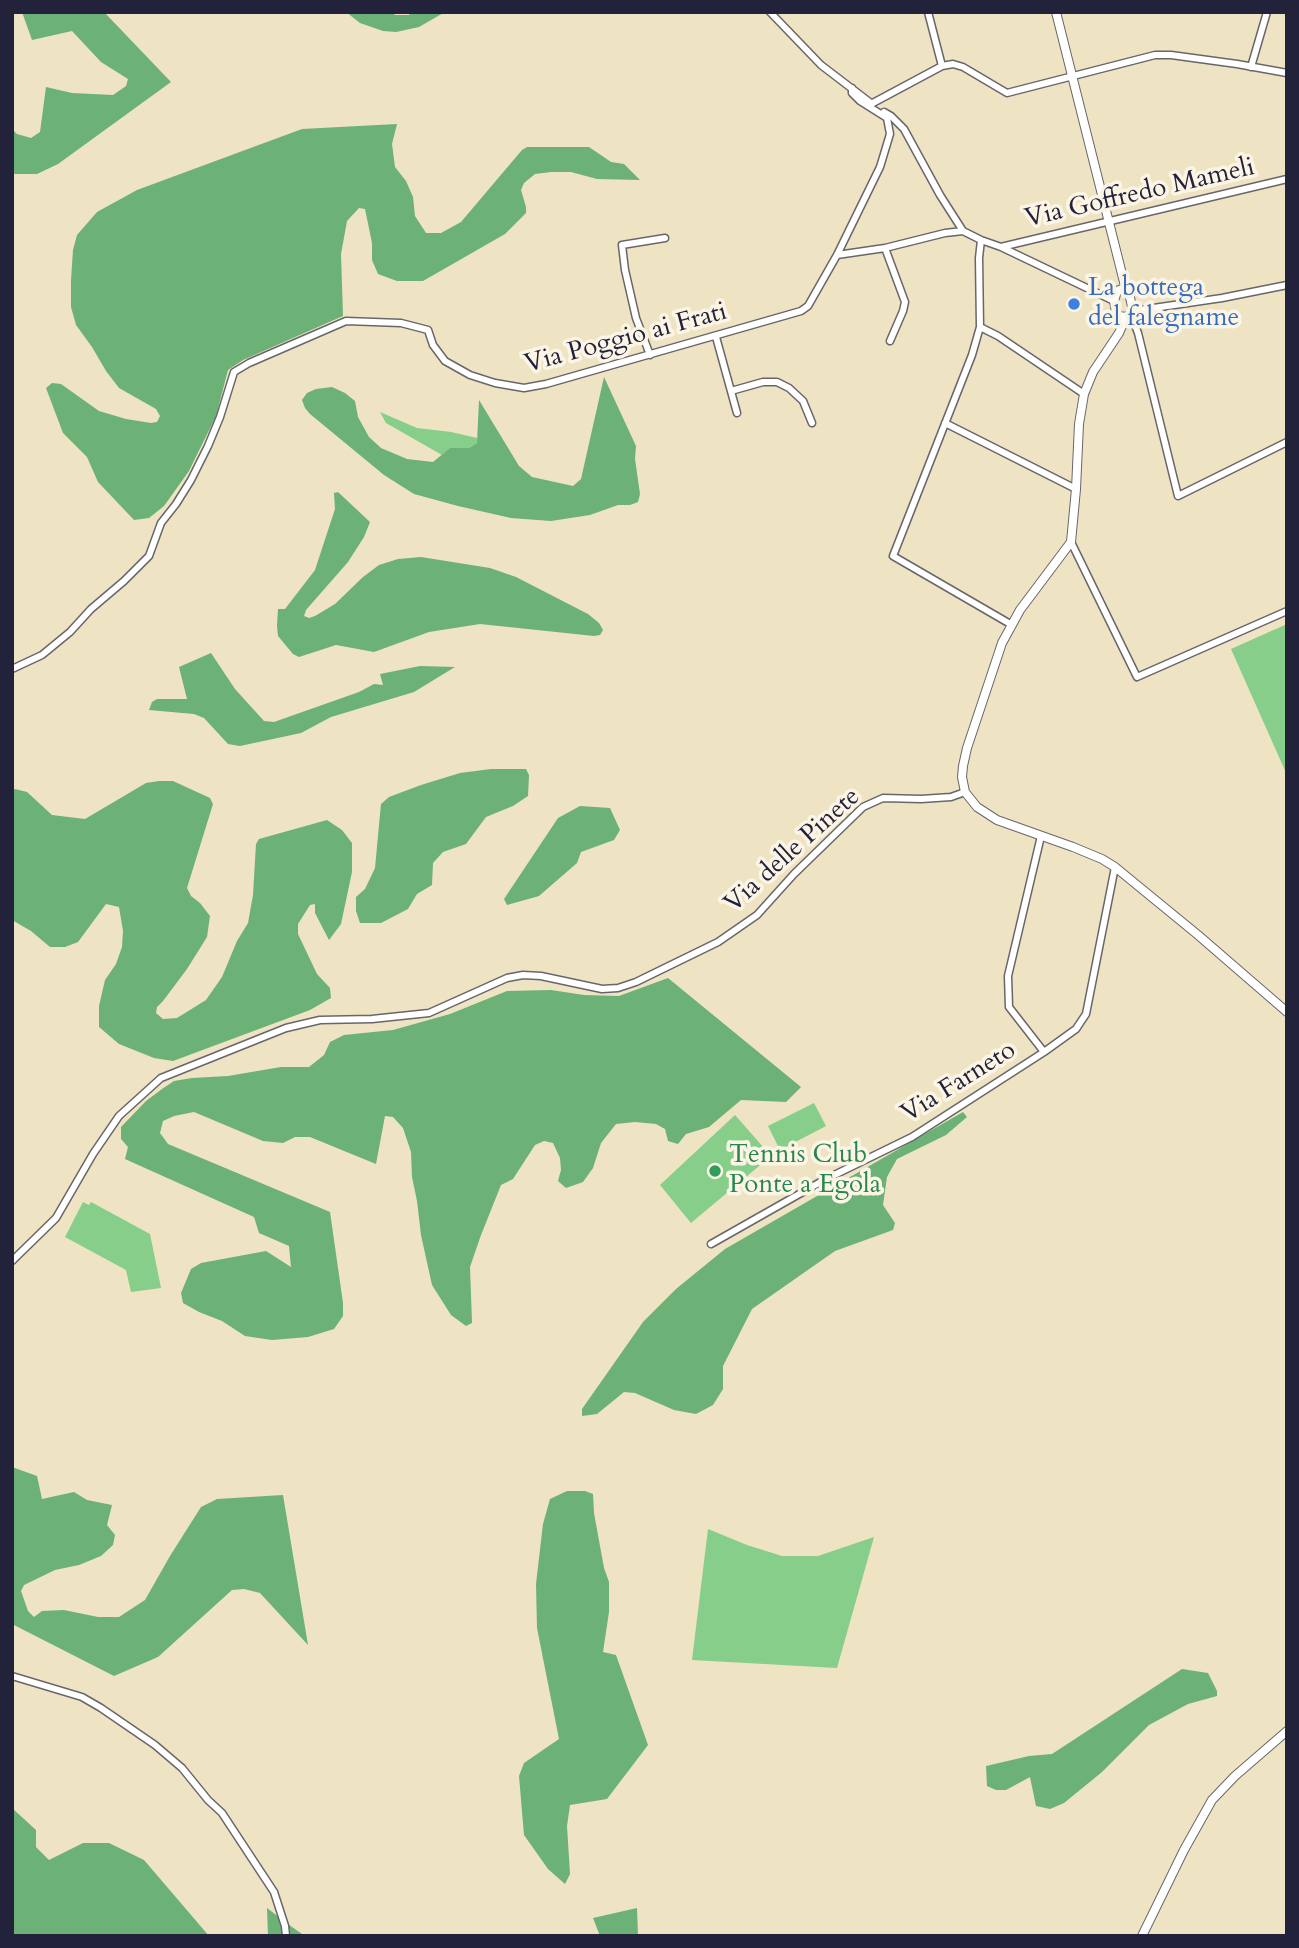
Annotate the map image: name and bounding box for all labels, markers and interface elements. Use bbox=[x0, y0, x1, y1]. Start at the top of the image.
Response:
street label: Via Goffredo Mameli bbox=[1022, 152, 1258, 236]
place label: La bottega del falegname bbox=[1088, 273, 1239, 334]
marker: La bottega del falegname bbox=[1066, 296, 1082, 312]
street label: Via Poggio ai Frati bbox=[521, 297, 731, 381]
street label: Via delle Pinete bbox=[719, 782, 867, 920]
street label: Via Farneto bbox=[896, 1036, 1022, 1130]
place label: Tennis Club Ponte a Egola bbox=[729, 1140, 881, 1202]
marker: Tennis Club Ponte a Egola bbox=[707, 1163, 723, 1179]

